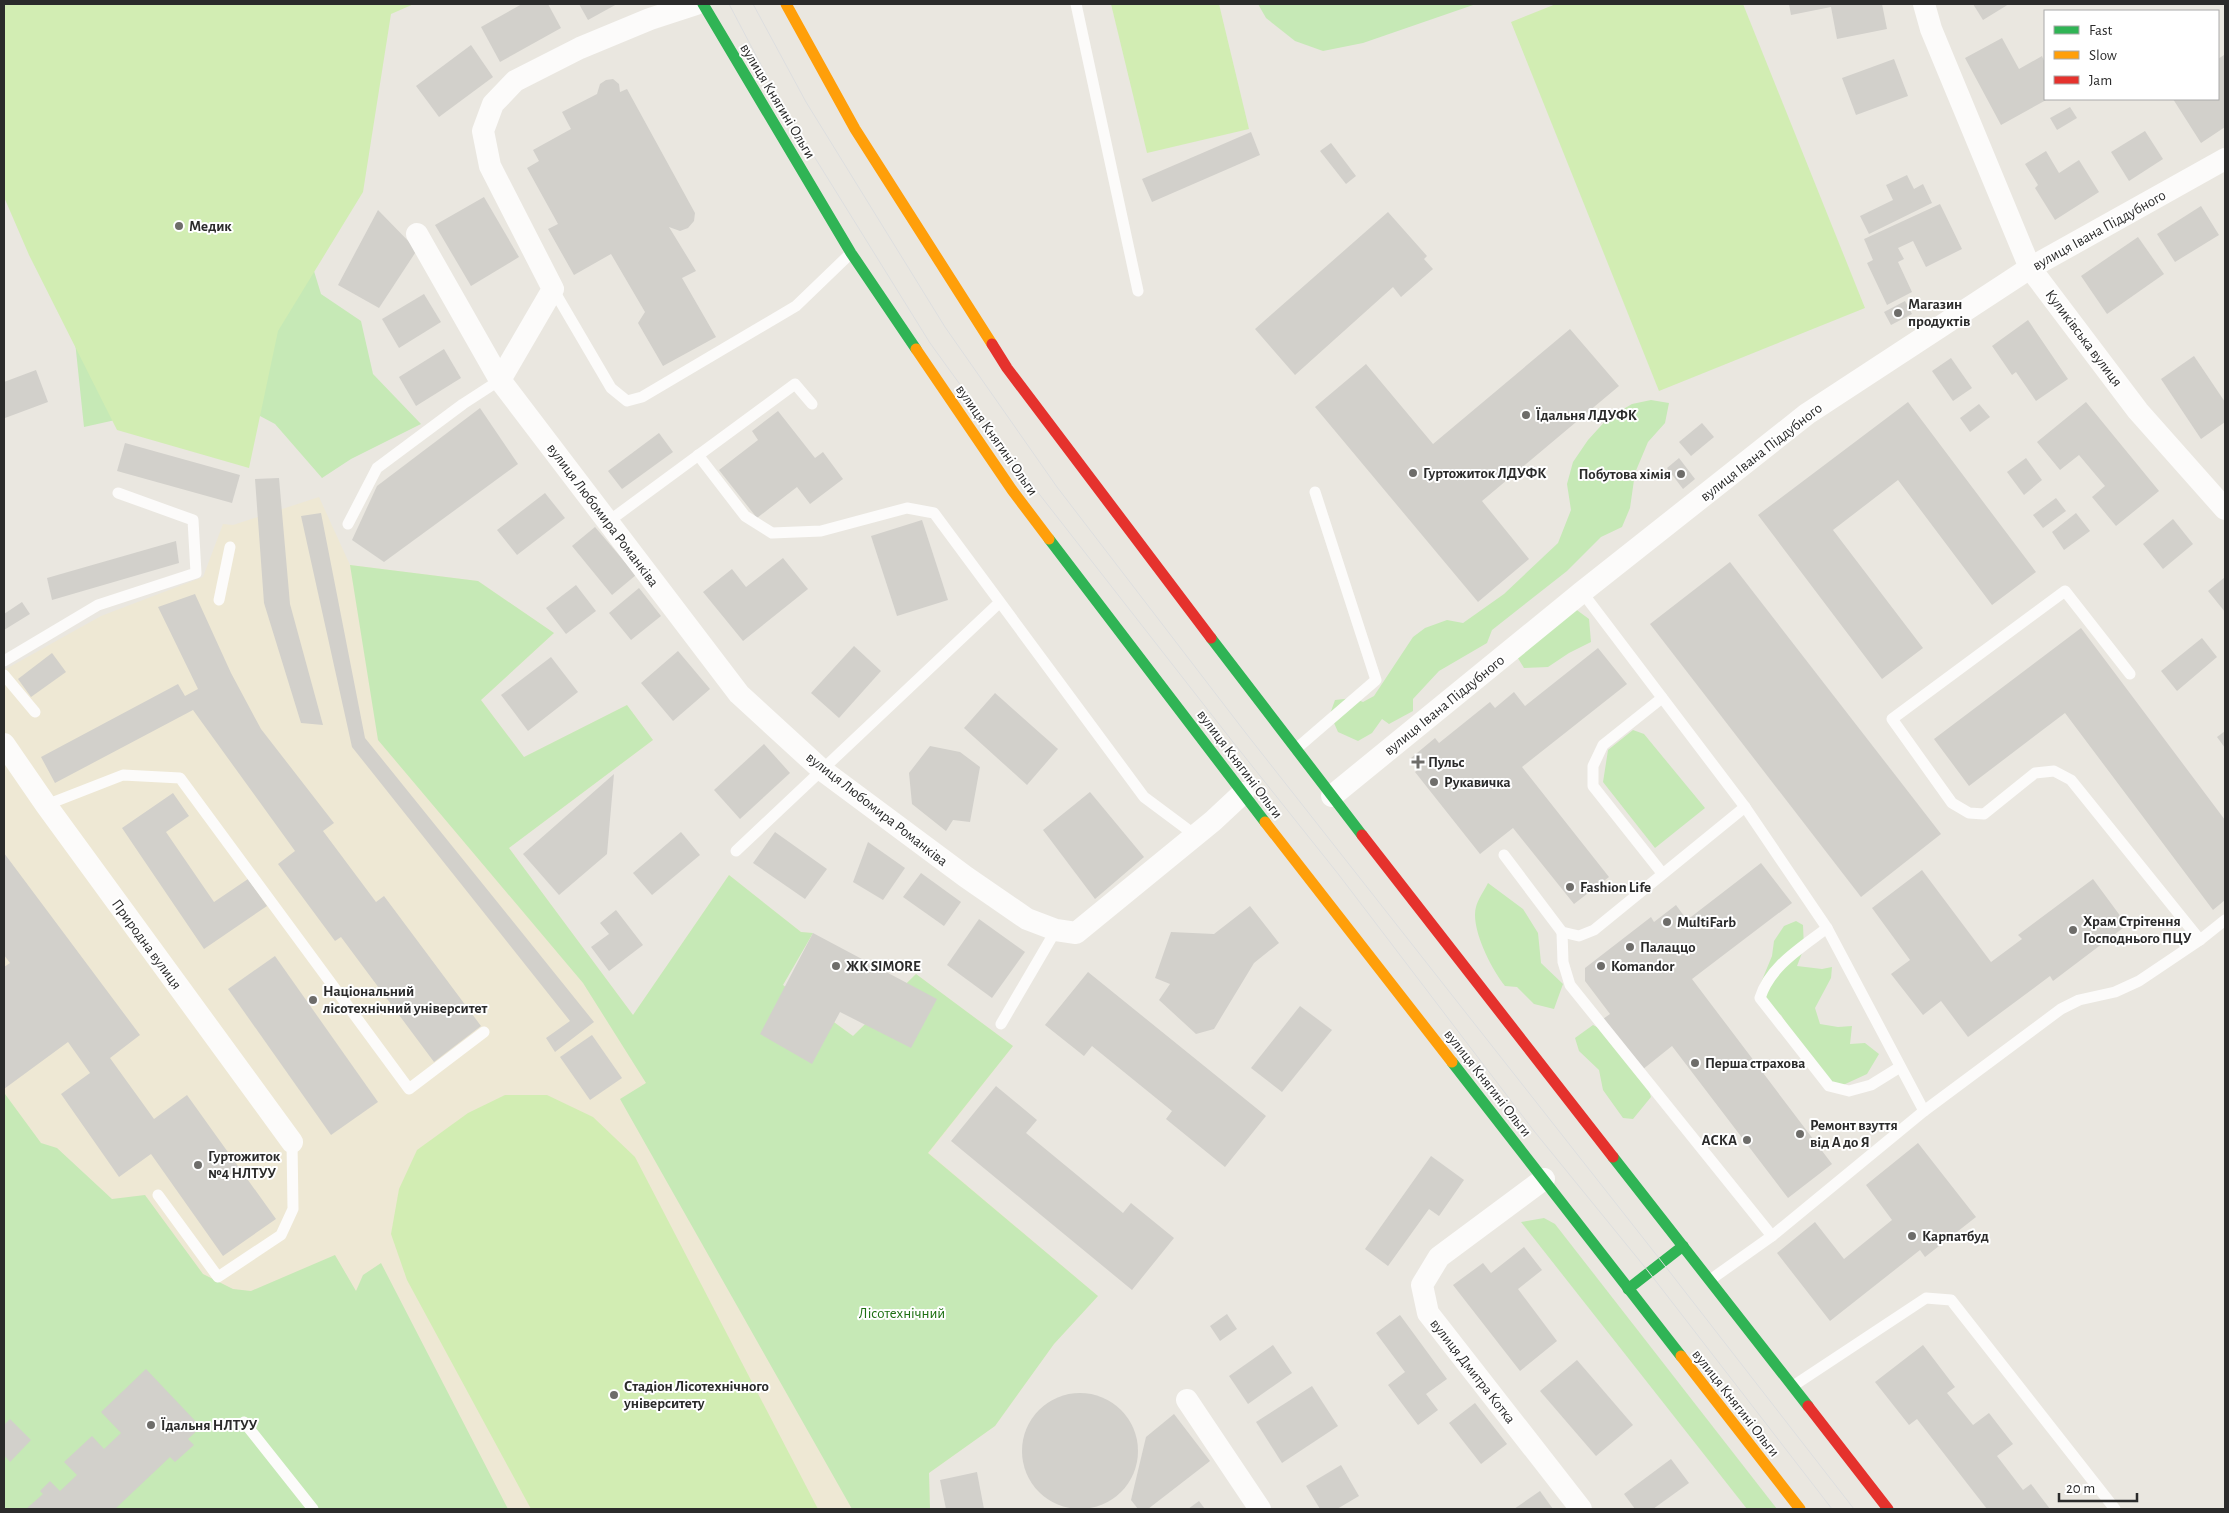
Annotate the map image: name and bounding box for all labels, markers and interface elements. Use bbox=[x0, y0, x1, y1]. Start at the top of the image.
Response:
legend bbox=[2044, 10, 2219, 100]
text: Fast bbox=[2089, 23, 2113, 38]
street label: вулиця Княгині Ольги bbox=[737, 41, 818, 161]
text: Slow bbox=[2089, 48, 2117, 63]
text: Jam bbox=[2089, 73, 2112, 88]
street label: вулиця Івана Піддубного bbox=[2030, 188, 2168, 273]
place label: Медик bbox=[189, 219, 232, 234]
marker: Медик bbox=[173, 220, 185, 232]
street label: Куликівська вулиця bbox=[2042, 287, 2125, 390]
place label: Магазин продуктів bbox=[1908, 297, 1970, 329]
marker: Магазин продуктів bbox=[1892, 307, 1904, 319]
street label: вулиця Княгині Ольги bbox=[953, 382, 1040, 498]
street label: вулиця Івана Піддубного bbox=[1698, 400, 1825, 504]
place label: Їдальня ЛДУФК bbox=[1535, 407, 1637, 423]
marker: Їдальня ЛДУФК bbox=[1520, 409, 1532, 421]
street label: вулиця Любомира Романківа bbox=[544, 441, 661, 590]
place label: Гуртожиток ЛДУФК bbox=[1423, 466, 1547, 481]
marker: Гуртожиток ЛДУФК bbox=[1407, 467, 1419, 479]
place label: Побутова хімія bbox=[1578, 467, 1671, 482]
marker: Побутова хімія bbox=[1675, 468, 1687, 480]
street label: вулиця Івана Піддубного bbox=[1381, 652, 1507, 758]
street label: вулиця Княгині Ольги bbox=[1194, 707, 1285, 821]
street label: вулиця Любомира Романківа bbox=[803, 750, 950, 869]
place label: Пульс bbox=[1428, 755, 1465, 770]
marker: Пульс bbox=[1412, 756, 1424, 768]
place label: Рукавичка bbox=[1444, 775, 1511, 790]
marker: Рукавичка bbox=[1428, 776, 1440, 788]
place label: Fashion Life bbox=[1580, 880, 1651, 895]
marker: Fashion Life bbox=[1564, 881, 1576, 893]
street label: Природна вулиця bbox=[109, 896, 184, 992]
place label: Храм Стрітення Господнього ПЦУ bbox=[2083, 914, 2192, 946]
place label: MultiFarb bbox=[1677, 915, 1736, 930]
marker: MultiFarb bbox=[1661, 916, 1673, 928]
marker: Храм Стрітення Господнього ПЦУ bbox=[2067, 924, 2079, 936]
place label: Палаццо bbox=[1640, 940, 1696, 955]
marker: Палаццо bbox=[1624, 941, 1636, 953]
place label: ЖК SIMORE bbox=[846, 959, 921, 974]
place label: Komandor bbox=[1611, 959, 1675, 974]
marker: ЖК SIMORE bbox=[830, 960, 842, 972]
marker: Komandor bbox=[1595, 960, 1607, 972]
place label: Національний лісотехнічний університет bbox=[323, 984, 488, 1016]
marker: Національний лісотехнічний університет bbox=[307, 994, 319, 1006]
street label: вулиця Княгині Ольги bbox=[1441, 1027, 1534, 1140]
place label: Перша страхова bbox=[1705, 1056, 1805, 1071]
marker: Перша страхова bbox=[1689, 1057, 1701, 1069]
place label: Ремонт взуття від А до Я bbox=[1810, 1118, 1898, 1150]
marker: Ремонт взуття від А до Я bbox=[1794, 1128, 1806, 1140]
place label: АСКА bbox=[1702, 1133, 1737, 1148]
marker: АСКА bbox=[1741, 1134, 1753, 1146]
place label: Гуртожиток №4 НЛТУУ bbox=[208, 1149, 281, 1181]
marker: Гуртожиток №4 НЛТУУ bbox=[192, 1159, 204, 1171]
place label: Карпатбуд bbox=[1922, 1229, 1989, 1244]
marker: Карпатбуд bbox=[1906, 1230, 1918, 1242]
park label: Лісотехнічний bbox=[859, 1306, 945, 1321]
street label: вулиця Дмитра Котка bbox=[1427, 1316, 1518, 1427]
street label: вулиця Княгині Ольги bbox=[1689, 1347, 1782, 1460]
place label: Стадіон Лісотехнічного університету bbox=[623, 1379, 769, 1411]
marker: Стадіон Лісотехнічного університету bbox=[608, 1389, 620, 1401]
place label: Їдальня НЛТУУ bbox=[160, 1417, 257, 1433]
marker: Їдальня НЛТУУ bbox=[145, 1419, 157, 1431]
scale bar bbox=[2059, 1470, 2136, 1502]
text: 20 m bbox=[2066, 1481, 2095, 1496]

